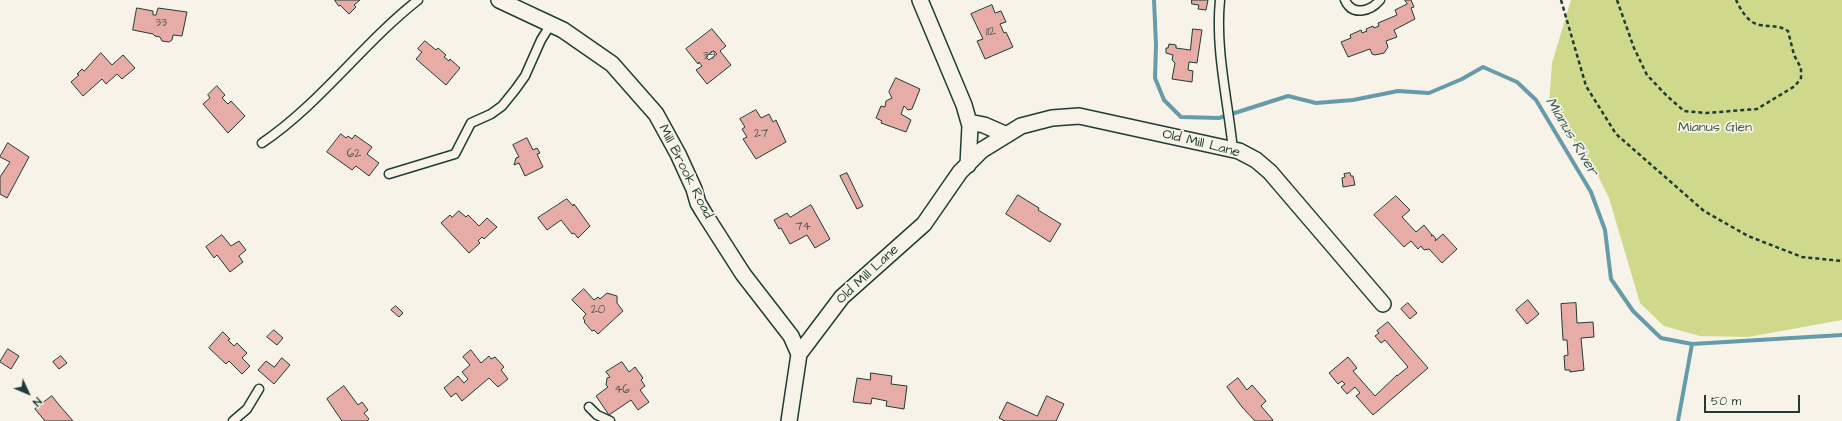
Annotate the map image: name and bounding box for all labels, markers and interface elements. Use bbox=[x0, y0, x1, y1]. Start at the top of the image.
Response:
house number: 33 bbox=[155, 16, 167, 30]
house number: 112 bbox=[986, 25, 996, 39]
house number: 39 bbox=[703, 49, 715, 63]
water label: Mianus River bbox=[1541, 95, 1601, 179]
park label: Mianus Glen bbox=[1678, 120, 1752, 136]
street label: Mill Brook Road bbox=[654, 122, 716, 222]
street label: Old Mill Lane bbox=[1160, 126, 1242, 162]
house number: 27 bbox=[754, 127, 768, 141]
house number: 62 bbox=[347, 147, 361, 161]
house number: 74 bbox=[795, 220, 811, 234]
street label: Old Mill Lane bbox=[833, 242, 903, 308]
house number: 20 bbox=[591, 303, 605, 317]
north arrow bbox=[8, 373, 48, 413]
house number: 46 bbox=[614, 383, 630, 397]
scale bar bbox=[1706, 387, 1802, 413]
text: 50 m bbox=[1711, 393, 1741, 410]
text: N bbox=[29, 394, 45, 409]

